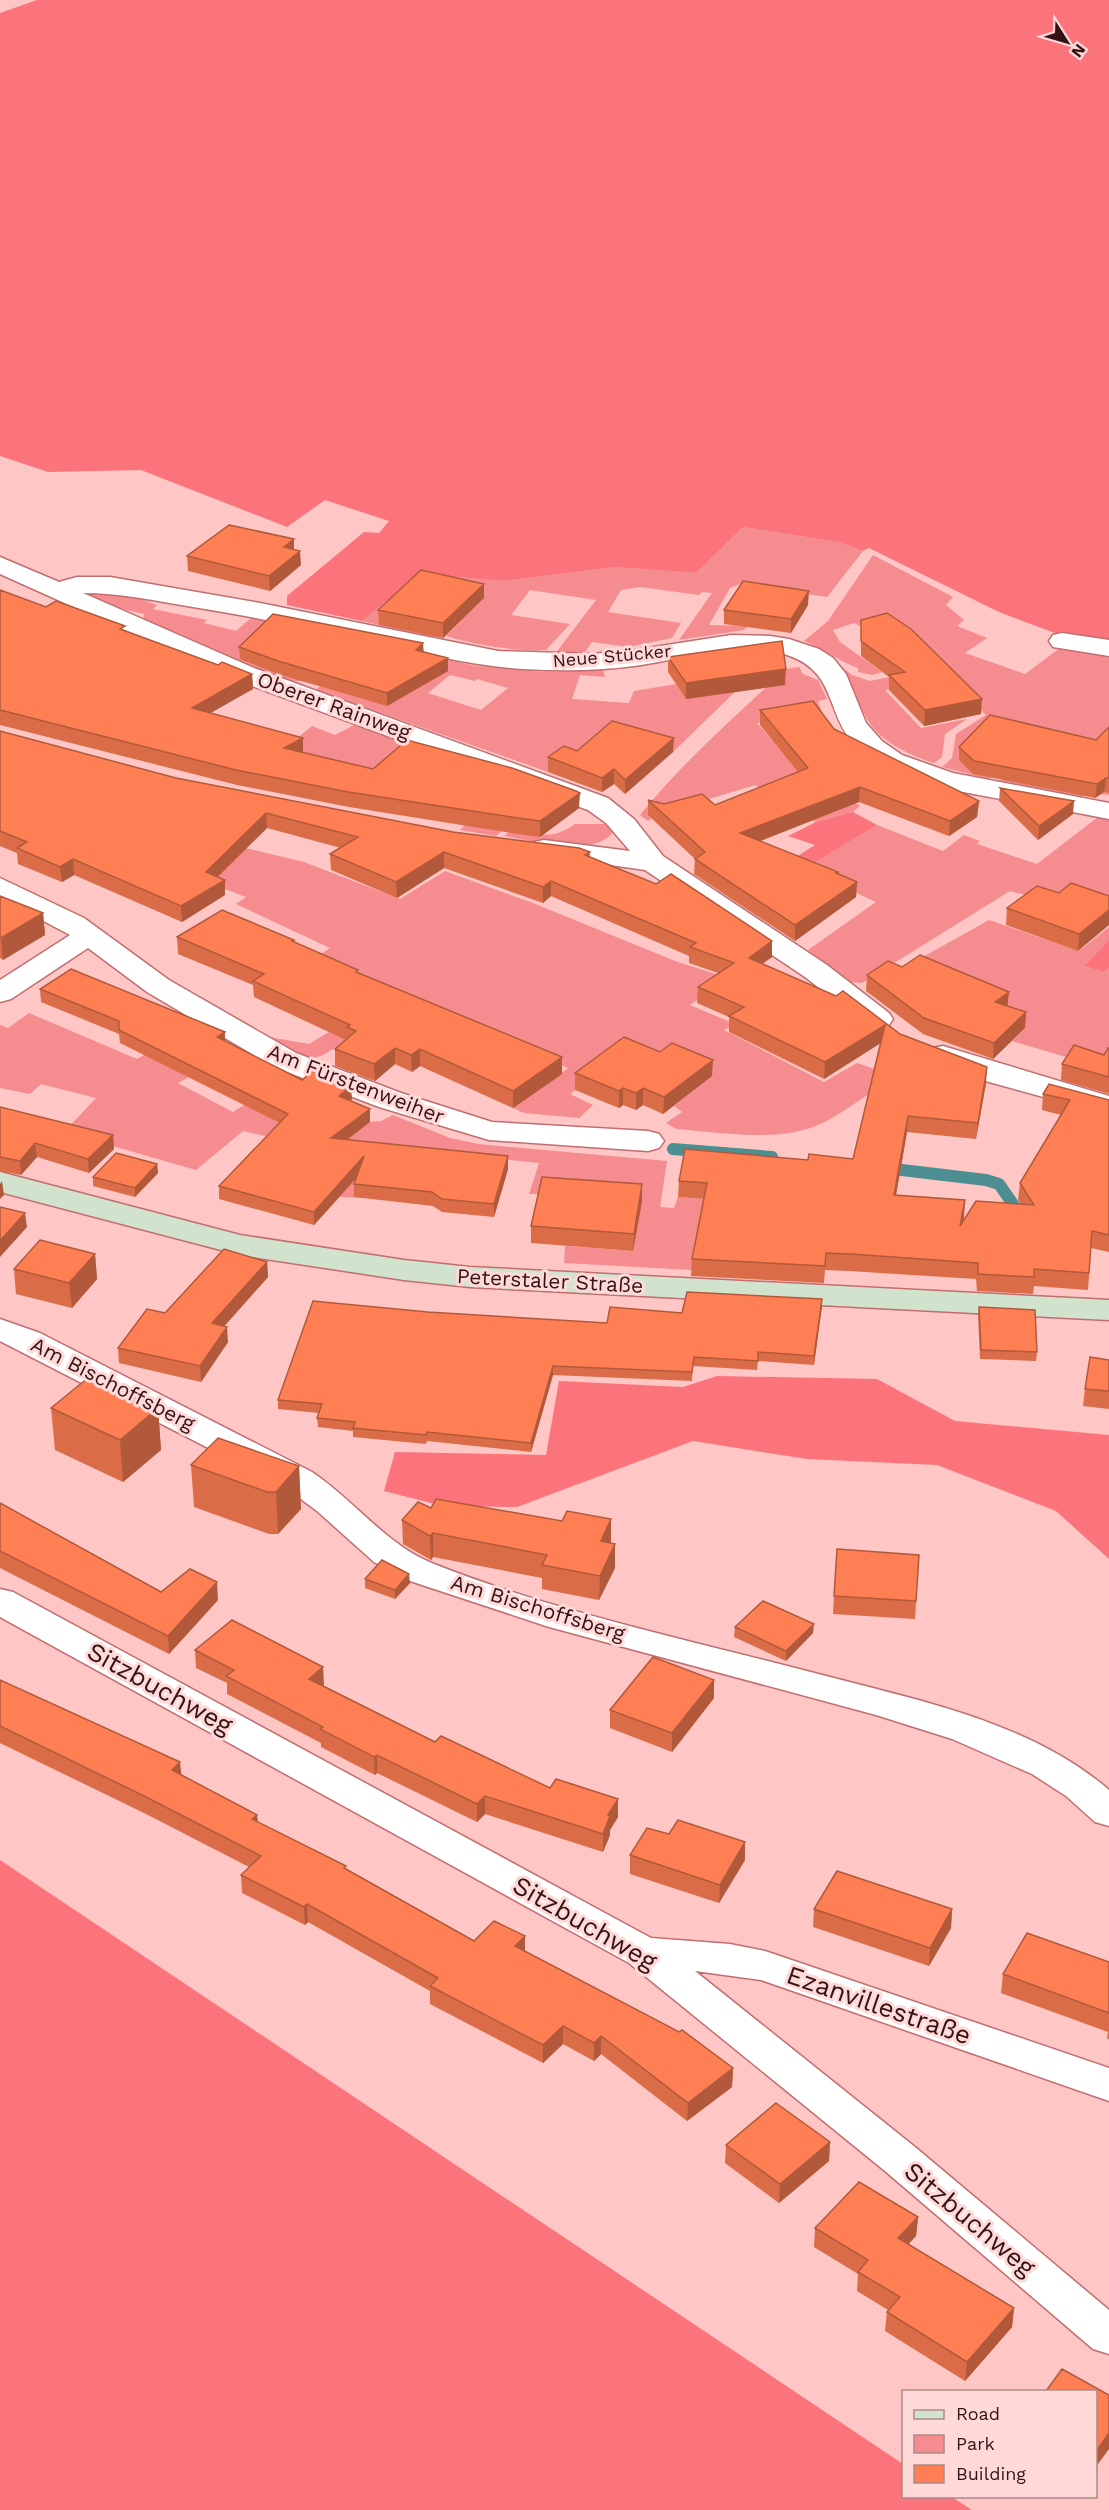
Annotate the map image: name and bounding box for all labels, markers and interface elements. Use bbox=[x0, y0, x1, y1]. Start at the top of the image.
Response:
north arrow bbox=[1037, 12, 1097, 72]
text: N bbox=[1067, 40, 1090, 61]
street label: Neue Stücker bbox=[552, 640, 672, 671]
street label: Oberer Rainweg bbox=[254, 666, 415, 745]
street label: Am Fürstenweiher bbox=[264, 1038, 449, 1129]
street label: Peterstaler Straße bbox=[456, 1263, 644, 1298]
street label: Am Bischoffsberg bbox=[27, 1331, 200, 1436]
street label: Am Bischoffsberg bbox=[448, 1569, 629, 1646]
street label: Sitzbuchweg bbox=[82, 1636, 238, 1740]
street label: Sitzbuchweg bbox=[508, 1870, 662, 1976]
street label: Ezanvillestraße bbox=[783, 1959, 975, 2051]
street label: Sitzbuchweg bbox=[899, 2156, 1041, 2282]
legend bbox=[902, 2390, 1097, 2498]
text: Road bbox=[956, 2403, 1000, 2424]
text: Park bbox=[956, 2433, 995, 2454]
text: Building bbox=[956, 2463, 1026, 2484]

